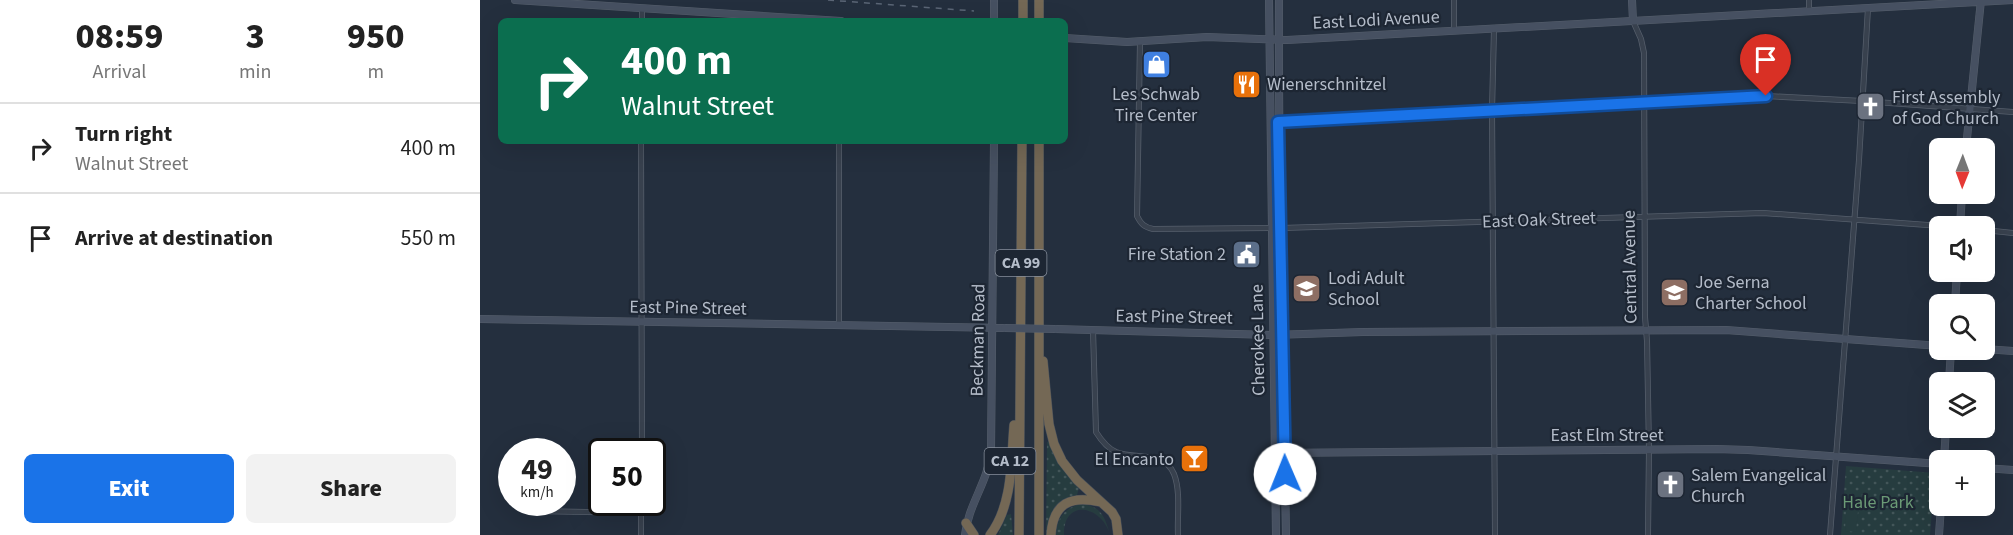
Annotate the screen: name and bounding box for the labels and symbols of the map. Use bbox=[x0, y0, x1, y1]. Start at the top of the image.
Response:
street label: East Lodi Avenue bbox=[1312, 4, 1440, 36]
pin bbox=[1740, 34, 1791, 96]
shop icon: Les Schwab Tire Center bbox=[1140, 49, 1172, 81]
restaurant icon: Wienerschnitzel bbox=[1230, 68, 1262, 100]
place label: Wienerschnitzel bbox=[1267, 72, 1386, 97]
place label: Les Schwab Tire Center bbox=[1112, 82, 1200, 128]
place label: First Assembly of God Church bbox=[1892, 85, 2001, 131]
church icon: First Assembly of God Church bbox=[1855, 91, 1887, 123]
north arrow bbox=[1929, 138, 1995, 204]
street label: East Oak Street bbox=[1482, 206, 1596, 234]
street label: Central Avenue bbox=[1617, 210, 1643, 324]
public building icon: Fire Station 2 bbox=[1231, 238, 1263, 270]
place label: Fire Station 2 bbox=[1128, 242, 1226, 267]
road number: CA 99 bbox=[996, 250, 1046, 276]
place label: Lodi Adult School bbox=[1328, 266, 1405, 312]
place label: Joe Serna Charter School bbox=[1695, 270, 1807, 316]
school or university icon: Lodi Adult School bbox=[1291, 272, 1323, 304]
school or university icon: Joe Serna Charter School bbox=[1658, 276, 1690, 308]
street label: Beckman Road bbox=[965, 283, 991, 397]
street label: Cherokee Lane bbox=[1245, 284, 1271, 396]
street label: East Pine Street bbox=[629, 294, 747, 322]
street label: East Pine Street bbox=[1115, 303, 1233, 331]
street label: East Elm Street bbox=[1550, 423, 1664, 448]
speed limit sign: 50 bbox=[588, 438, 666, 516]
position arrow bbox=[1253, 442, 1317, 506]
bar icon: El Encanto bbox=[1179, 443, 1211, 475]
place label: El Encanto bbox=[1094, 447, 1174, 472]
road number: CA 12 bbox=[984, 448, 1036, 474]
place label: Salem Evangelical Church bbox=[1691, 463, 1826, 509]
church icon: Salem Evangelical Church bbox=[1654, 469, 1686, 501]
park label: Hale Park bbox=[1842, 490, 1914, 515]

